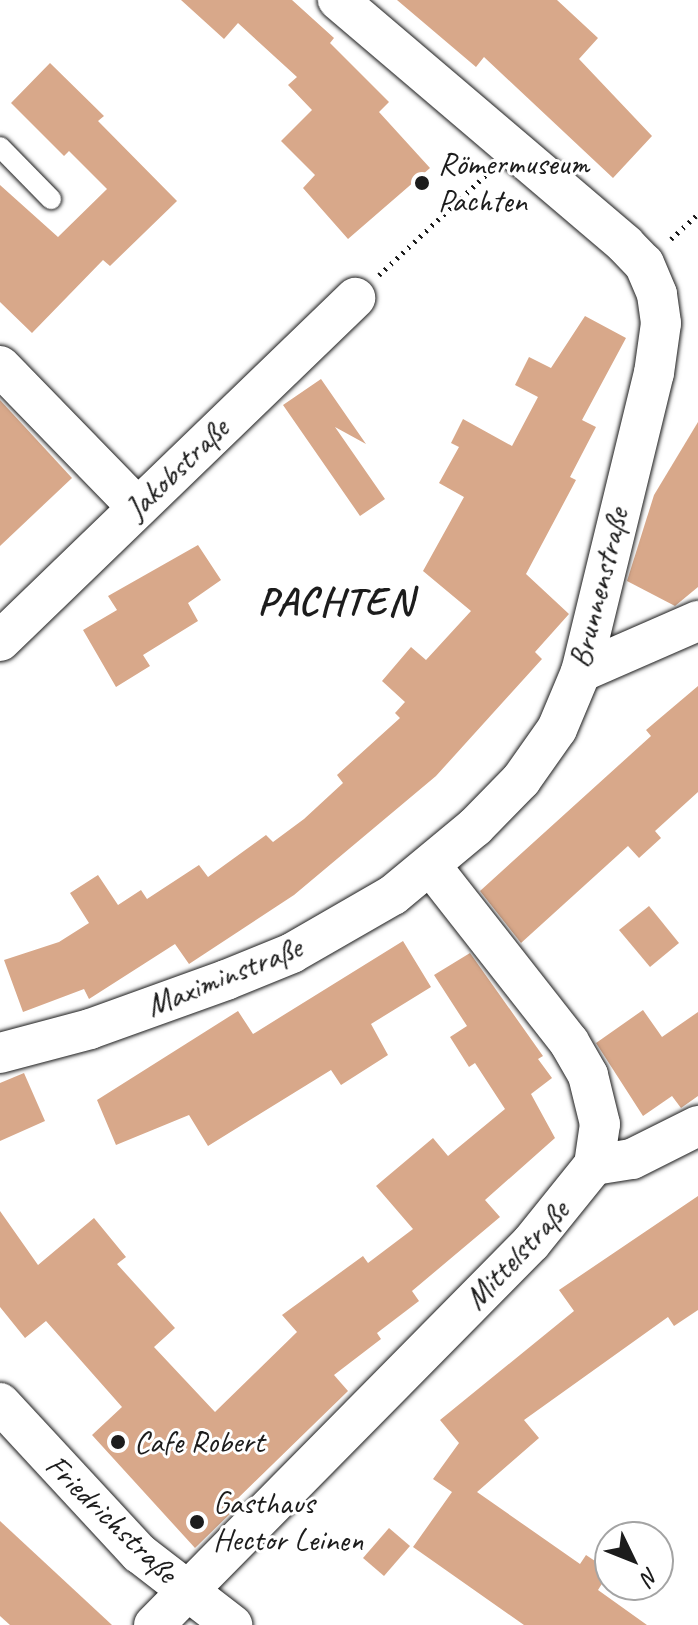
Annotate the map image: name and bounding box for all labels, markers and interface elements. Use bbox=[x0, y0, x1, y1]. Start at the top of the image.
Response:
place label: Römermuseum Pachten bbox=[438, 146, 589, 221]
marker: Römermuseum Pachten bbox=[413, 174, 431, 192]
street label: Jakobstraße bbox=[117, 410, 237, 528]
street label: Brunnenstraße bbox=[561, 504, 637, 672]
district label: PACHTEN bbox=[258, 577, 414, 625]
street label: Maximinstraße bbox=[141, 928, 307, 1026]
street label: Mittelstraße bbox=[457, 1192, 577, 1318]
place label: Cafe Robert bbox=[134, 1423, 265, 1461]
marker: Cafe Robert bbox=[109, 1433, 127, 1451]
street label: Friedrichstraße bbox=[37, 1447, 185, 1591]
place label: Gasthaus Hector Leinen bbox=[213, 1485, 363, 1560]
marker: Gasthaus Hector Leinen bbox=[188, 1513, 206, 1531]
north arrow bbox=[594, 1521, 674, 1601]
text: N bbox=[635, 1561, 665, 1591]

